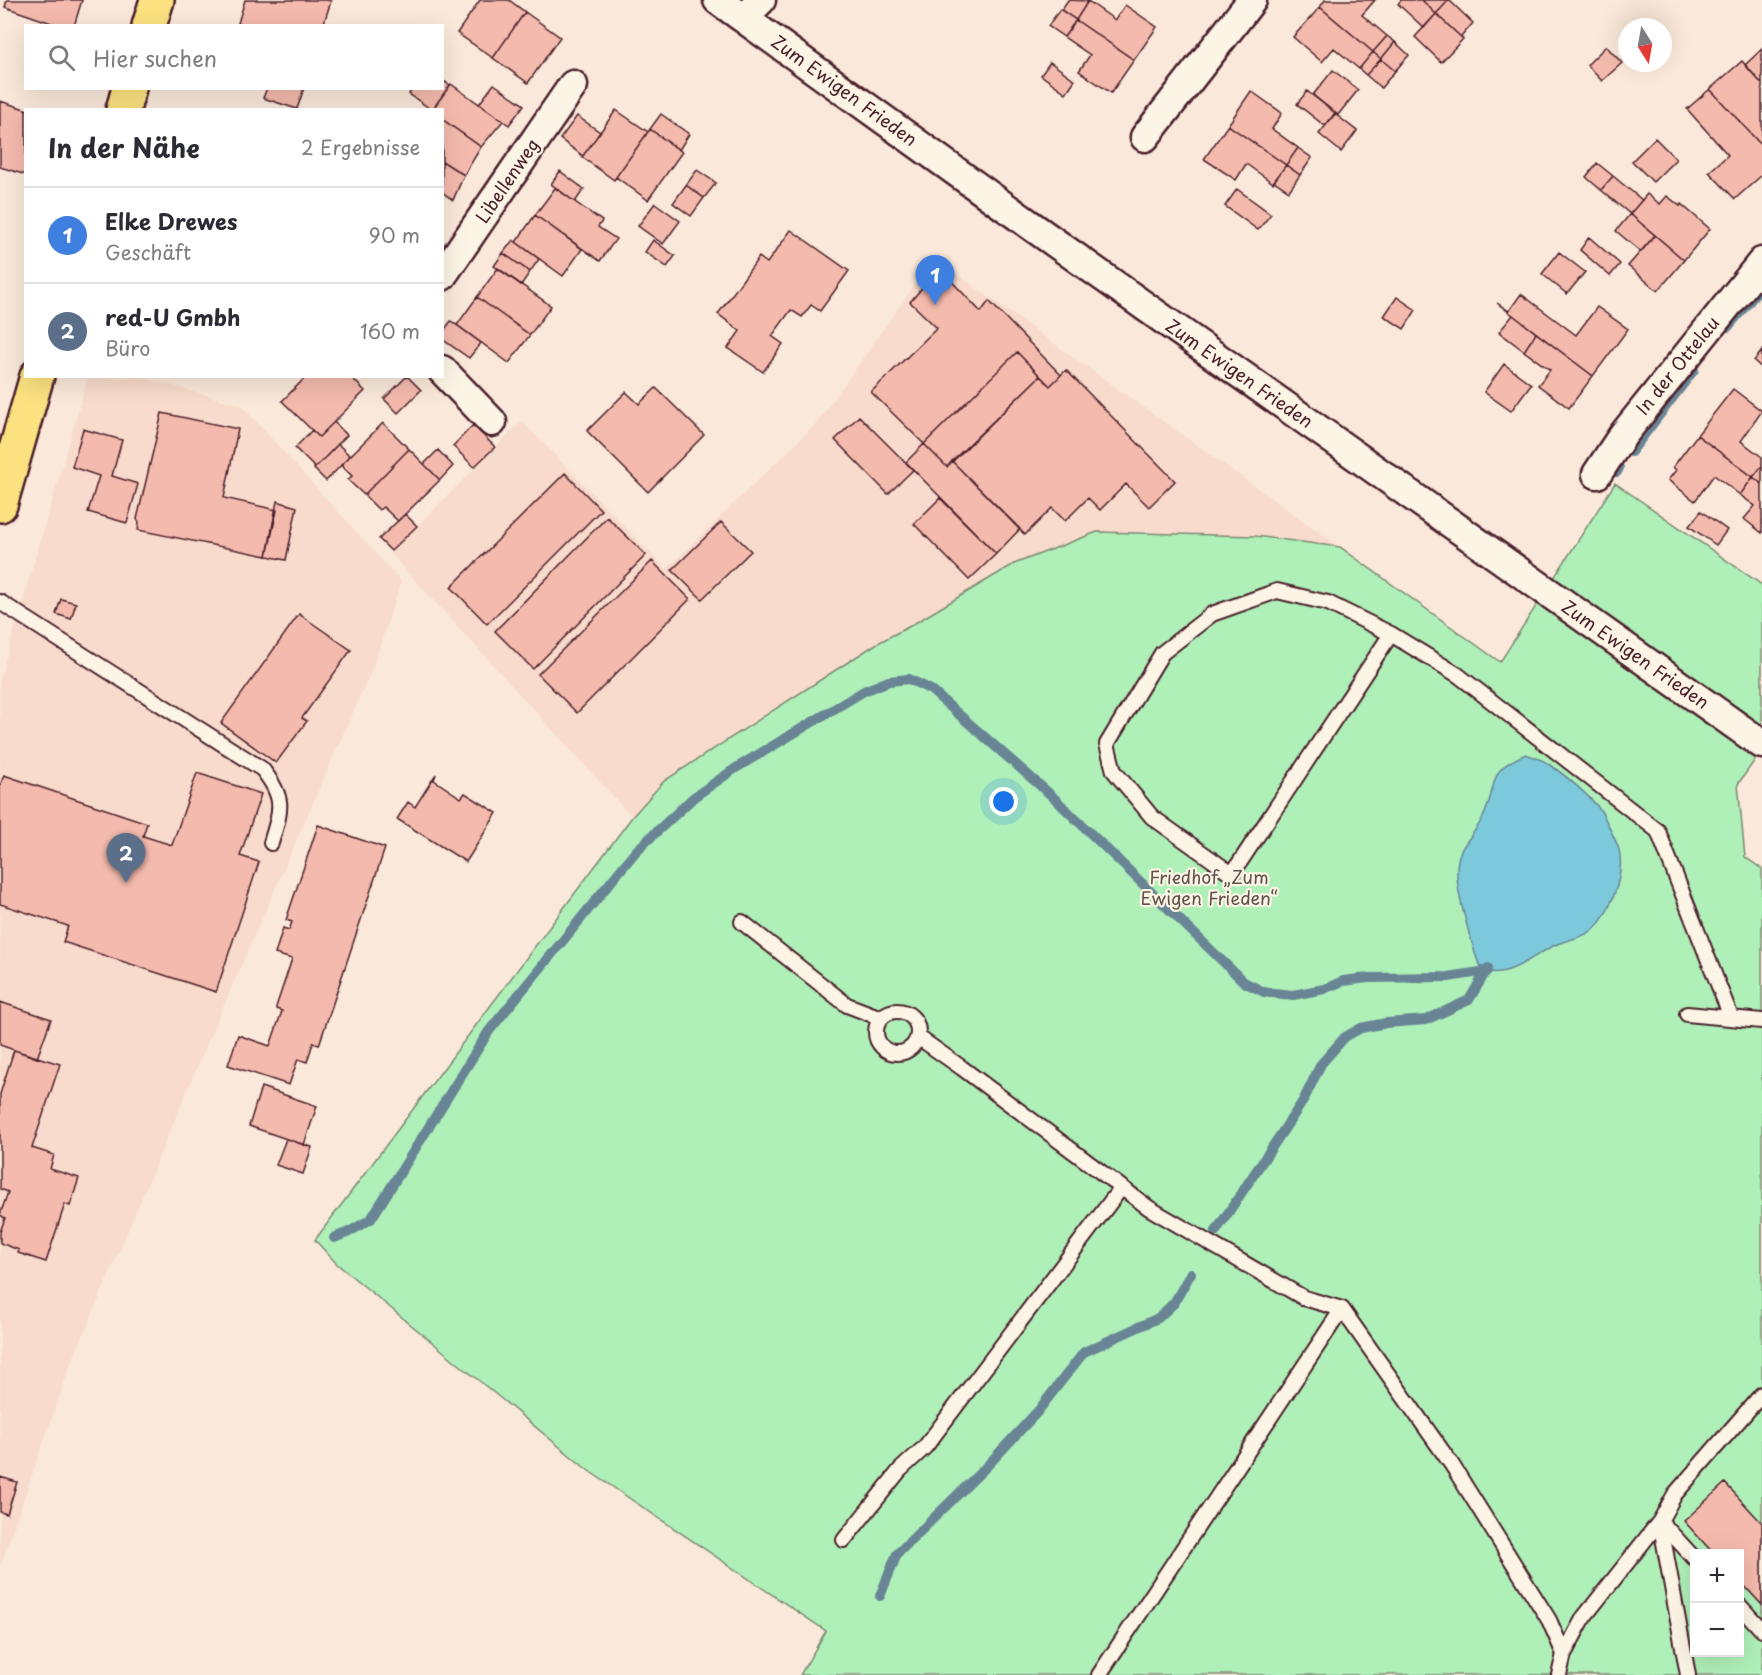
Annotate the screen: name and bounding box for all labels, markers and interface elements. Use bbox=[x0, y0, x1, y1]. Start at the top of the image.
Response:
north arrow bbox=[1618, 18, 1672, 72]
search box bbox=[24, 24, 444, 90]
street label: Zum Ewigen Frieden bbox=[766, 28, 923, 152]
icon: search bbox=[45, 41, 78, 74]
text: Hier suchen bbox=[93, 41, 217, 74]
text: In der Nähe bbox=[48, 128, 200, 167]
text: 2 Ergebnisse bbox=[301, 132, 420, 162]
street label: Libellenweg bbox=[468, 132, 545, 228]
text: Elke Drewes bbox=[105, 204, 237, 237]
text: 1 bbox=[63, 220, 72, 250]
text: 90 m bbox=[369, 220, 420, 250]
text: Geschäft bbox=[105, 237, 191, 267]
pin: 1 bbox=[916, 256, 954, 305]
text: red-U Gmbh bbox=[105, 300, 240, 333]
street label: In der Ottelau bbox=[1629, 310, 1725, 420]
street label: Zum Ewigen Frieden bbox=[1161, 312, 1319, 434]
text: 2 bbox=[60, 316, 75, 346]
text: 160 m bbox=[360, 316, 420, 346]
text: Büro bbox=[105, 333, 150, 363]
street label: Zum Ewigen Frieden bbox=[1557, 593, 1715, 715]
your location bbox=[989, 787, 1018, 816]
pin: 2 bbox=[106, 834, 146, 883]
park label: Friedhof „Zum Ewigen Frieden“ bbox=[1140, 863, 1278, 911]
map controls bbox=[1690, 1549, 1744, 1657]
button: + bbox=[1690, 1549, 1744, 1603]
button: − bbox=[1690, 1603, 1744, 1657]

